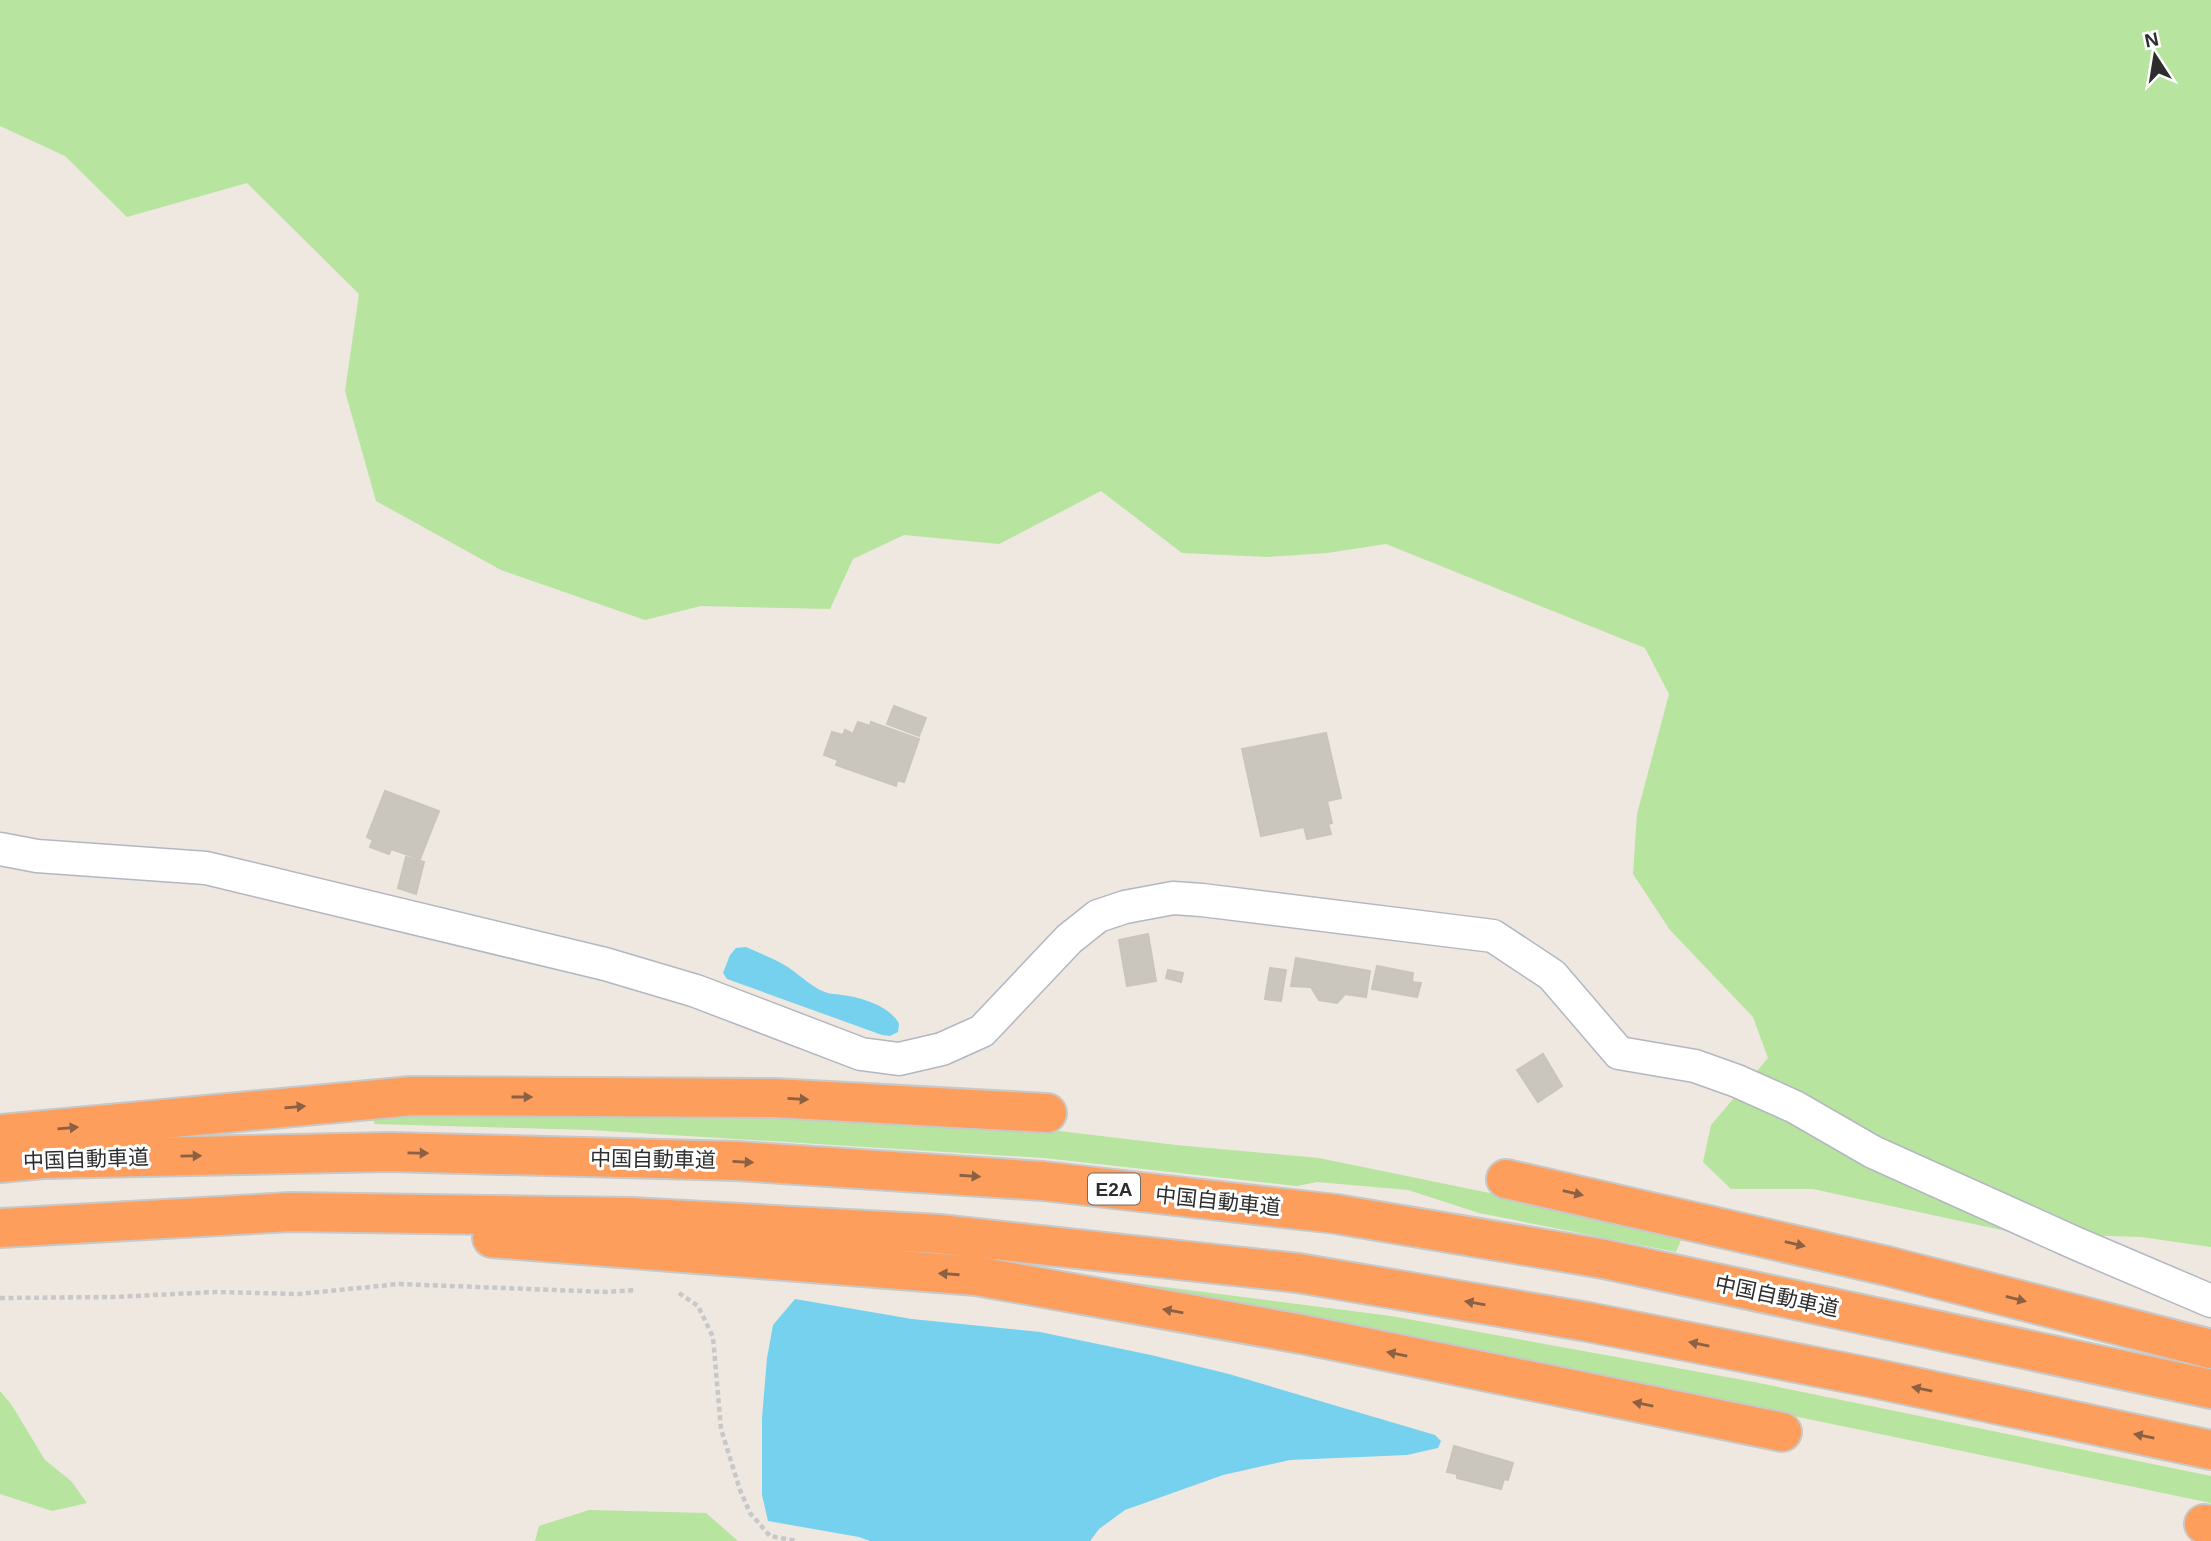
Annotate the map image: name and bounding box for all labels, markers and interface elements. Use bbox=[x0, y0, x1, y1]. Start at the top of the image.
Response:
north arrow bbox=[2120, 21, 2190, 91]
text: N bbox=[2143, 28, 2160, 52]
one-way arrow bbox=[511, 1091, 533, 1103]
one-way arrow bbox=[787, 1094, 809, 1105]
one-way arrow bbox=[284, 1101, 306, 1112]
one-way arrow bbox=[57, 1122, 79, 1133]
street label: 中国自動車道 bbox=[23, 1145, 149, 1173]
street label: 中国自動車道 bbox=[590, 1146, 716, 1172]
one-way arrow bbox=[407, 1147, 429, 1159]
one-way arrow bbox=[180, 1150, 202, 1162]
one-way arrow bbox=[733, 1157, 755, 1168]
one-way arrow bbox=[960, 1171, 982, 1182]
road number: E2A bbox=[1088, 1174, 1140, 1204]
street label: 中国自動車道 bbox=[1154, 1183, 1282, 1219]
one-way arrow bbox=[1562, 1188, 1584, 1199]
one-way arrow bbox=[1784, 1239, 1806, 1250]
one-way arrow bbox=[938, 1268, 960, 1279]
street label: 中国自動車道 bbox=[1713, 1272, 1841, 1320]
one-way arrow bbox=[2005, 1294, 2027, 1305]
one-way arrow bbox=[1464, 1297, 1486, 1308]
one-way arrow bbox=[1162, 1305, 1184, 1316]
one-way arrow bbox=[1688, 1338, 1710, 1349]
one-way arrow bbox=[1386, 1348, 1408, 1359]
one-way arrow bbox=[1911, 1383, 1933, 1394]
one-way arrow bbox=[1632, 1398, 1654, 1409]
one-way arrow bbox=[2133, 1430, 2155, 1441]

